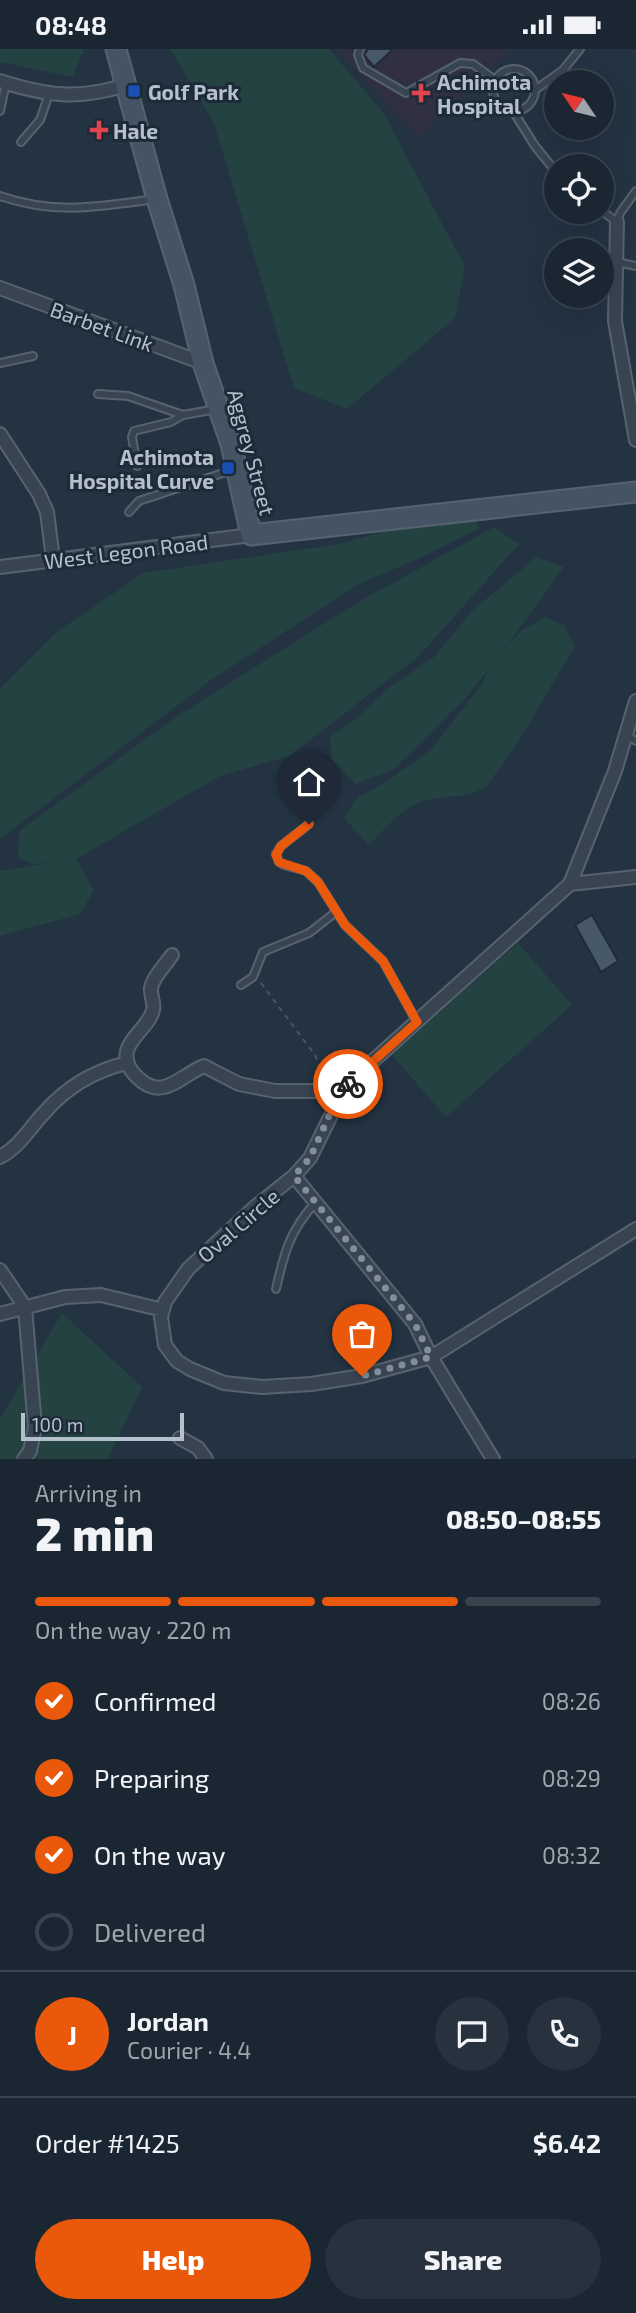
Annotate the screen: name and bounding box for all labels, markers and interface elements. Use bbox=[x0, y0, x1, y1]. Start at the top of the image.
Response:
text: 08:48 bbox=[35, 9, 107, 40]
place label: Achimota Hospital bbox=[437, 69, 531, 118]
north arrow bbox=[544, 70, 614, 140]
map controls bbox=[544, 70, 614, 308]
place label: Golf Park bbox=[148, 79, 239, 104]
marker: Golf Park bbox=[126, 83, 142, 99]
marker: Achimota Hospital bbox=[411, 83, 431, 103]
place label: Hale bbox=[113, 118, 158, 143]
marker: Hale bbox=[91, 122, 107, 138]
button: locate bbox=[544, 154, 614, 224]
button: layers bbox=[544, 238, 614, 308]
street label: Barbet Link bbox=[47, 296, 157, 356]
street label: Aggrey Street bbox=[223, 386, 281, 518]
place label: Achimota Hospital Curve bbox=[69, 444, 214, 493]
marker: Achimota Hospital Curve bbox=[220, 460, 236, 476]
street label: West Legon Road bbox=[43, 529, 209, 573]
pin bbox=[279, 752, 339, 824]
icon: home bbox=[290, 763, 328, 801]
courier bbox=[313, 1049, 383, 1119]
icon: bike bbox=[329, 1065, 367, 1103]
street label: Oval Circle bbox=[192, 1183, 284, 1267]
pin bbox=[332, 1304, 392, 1376]
icon: bag bbox=[343, 1315, 381, 1353]
scale bar bbox=[21, 1410, 184, 1442]
text: 100 m bbox=[32, 1413, 83, 1436]
text: Arriving in bbox=[35, 1479, 142, 1507]
text: 08:50–08:55 bbox=[446, 1503, 601, 1534]
text: 2 min bbox=[35, 1505, 154, 1560]
text: On the way · 220 m bbox=[35, 1616, 231, 1644]
icon: check bbox=[35, 1682, 73, 1720]
text: Confirmed bbox=[94, 1685, 217, 1716]
text: 08:26 bbox=[542, 1687, 601, 1715]
icon: check bbox=[35, 1759, 73, 1797]
text: Preparing bbox=[94, 1762, 209, 1793]
text: 08:29 bbox=[542, 1764, 601, 1792]
icon: check bbox=[35, 1836, 73, 1874]
text: On the way bbox=[94, 1839, 225, 1870]
text: 08:32 bbox=[542, 1841, 601, 1869]
text: Delivered bbox=[94, 1916, 206, 1947]
button: chat bbox=[435, 1997, 509, 2071]
button: phone bbox=[527, 1997, 601, 2071]
text: Jordan bbox=[127, 2005, 209, 2036]
text: J bbox=[67, 2019, 77, 2050]
text: Courier · 4.4 bbox=[127, 2036, 251, 2064]
text: Order #1425 bbox=[35, 2127, 180, 2158]
text: $6.42 bbox=[533, 2127, 601, 2158]
button: Help bbox=[35, 2219, 311, 2299]
button: Share bbox=[325, 2219, 601, 2299]

